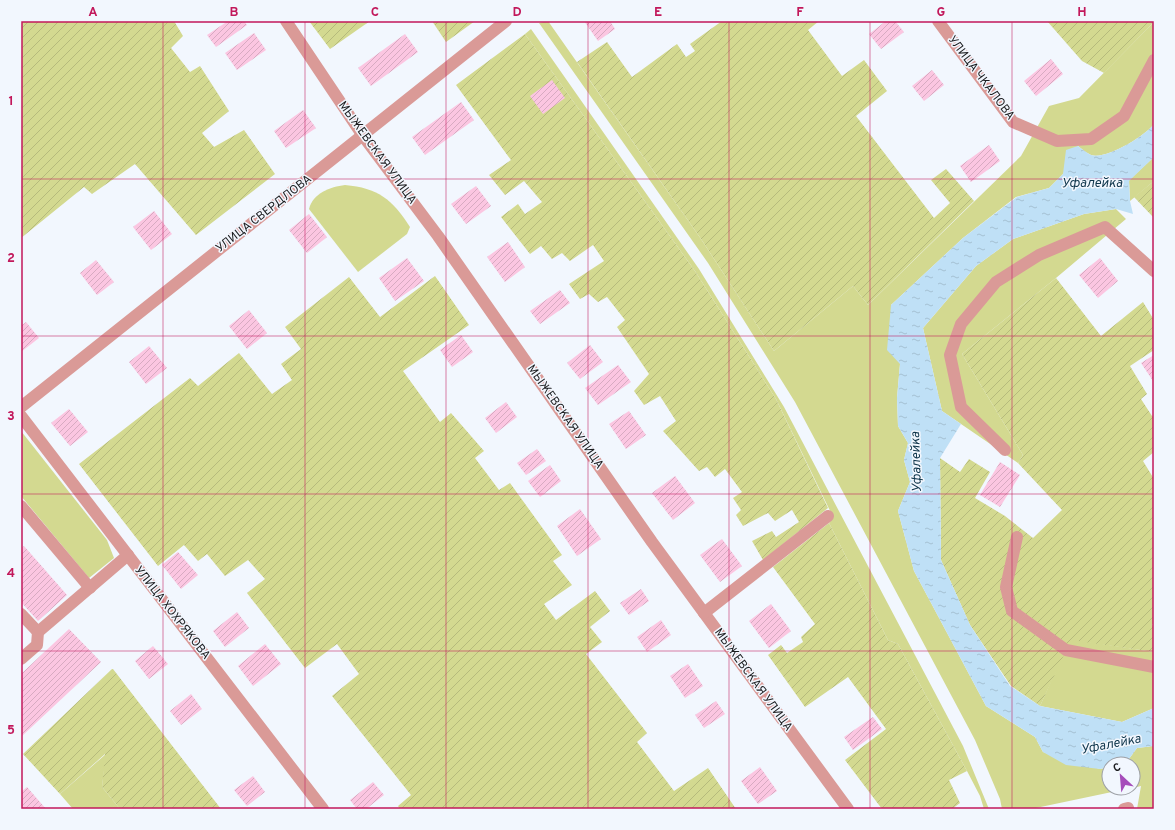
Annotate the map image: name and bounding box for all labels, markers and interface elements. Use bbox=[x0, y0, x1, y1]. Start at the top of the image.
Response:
text: A bbox=[88, 5, 98, 21]
text: B bbox=[230, 5, 239, 21]
text: C bbox=[371, 5, 379, 21]
text: D bbox=[512, 5, 522, 21]
text: E bbox=[654, 5, 662, 21]
text: F bbox=[796, 5, 804, 21]
text: G bbox=[937, 5, 946, 21]
text: H bbox=[1077, 5, 1087, 21]
street label: УЛИЦА ЧКАЛОВА bbox=[944, 33, 1018, 123]
text: 1 bbox=[8, 94, 14, 110]
street label: МЫЖЕВСКАЯ УЛИЦА bbox=[334, 98, 420, 208]
street label: УЛИЦА СВЕРДЛОВА bbox=[213, 171, 315, 257]
water label: Уфалейка bbox=[1062, 176, 1123, 192]
text: 2 bbox=[7, 251, 15, 267]
street label: МЫЖЕВСКАЯ УЛИЦА bbox=[523, 362, 607, 472]
text: 3 bbox=[7, 409, 15, 425]
water label: Уфалейка bbox=[908, 431, 926, 493]
street label: УЛИЦА ХОХРЯКОВА bbox=[130, 563, 214, 663]
text: 4 bbox=[7, 566, 15, 582]
street label: МЫЖЕВСКАЯ УЛИЦА bbox=[710, 625, 796, 735]
text: 5 bbox=[7, 723, 15, 739]
water label: Уфалейка bbox=[1080, 731, 1143, 759]
north arrow bbox=[1101, 756, 1141, 796]
text: С bbox=[1111, 760, 1123, 776]

